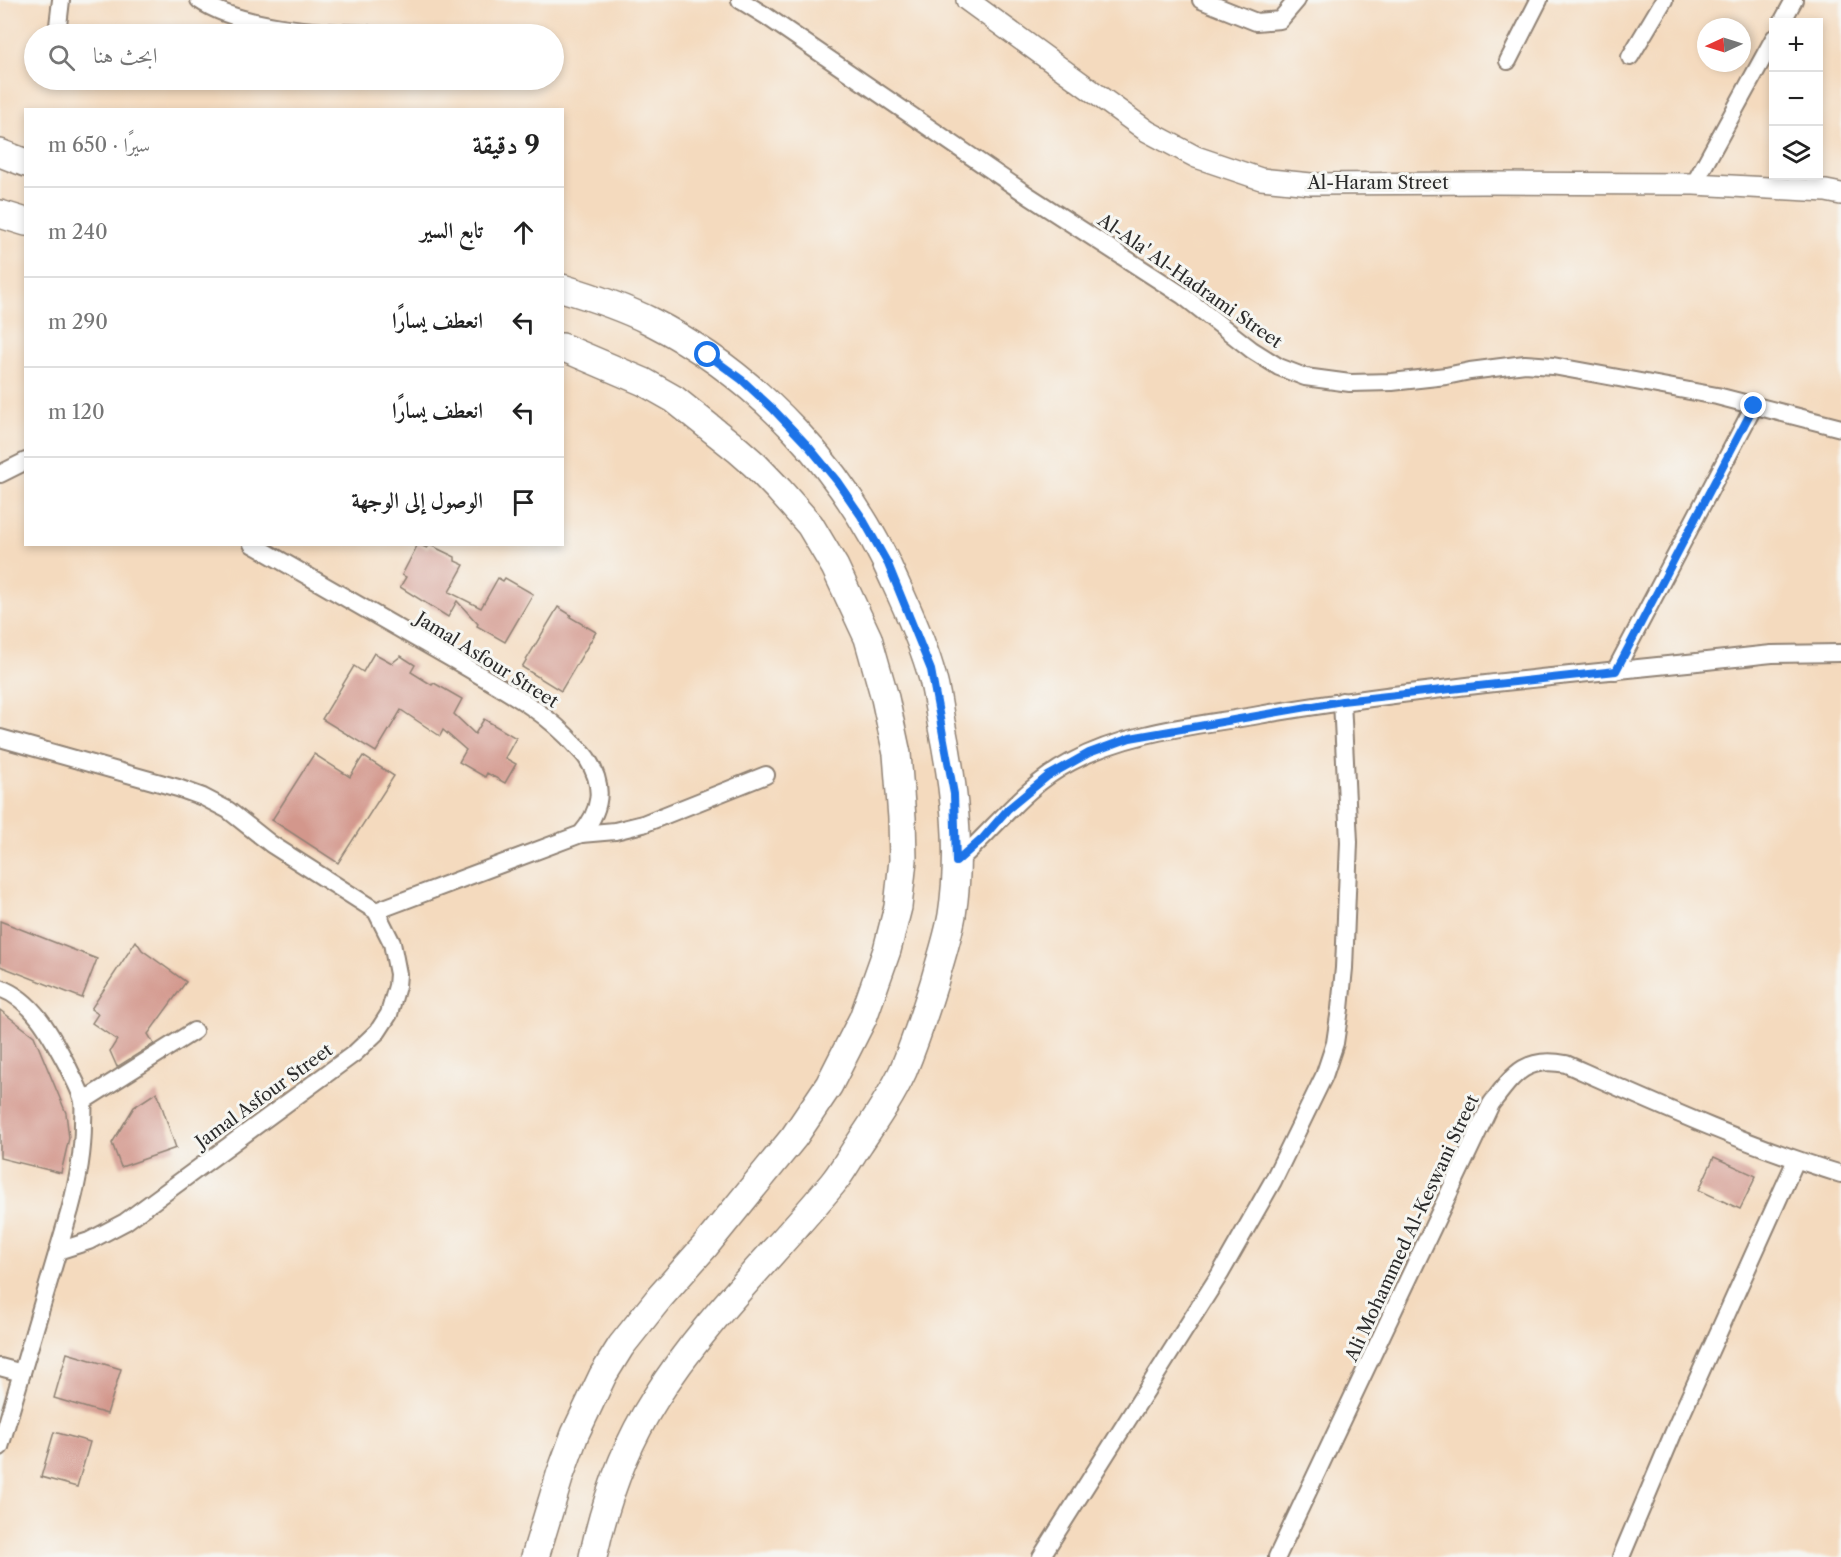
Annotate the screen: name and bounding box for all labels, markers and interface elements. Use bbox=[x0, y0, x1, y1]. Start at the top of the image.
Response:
north arrow bbox=[1697, 18, 1751, 72]
map controls bbox=[1769, 18, 1823, 180]
button: + bbox=[1769, 18, 1823, 72]
search box bbox=[24, 24, 564, 90]
icon: search bbox=[45, 41, 78, 74]
text: ابحث هنا bbox=[93, 42, 158, 69]
button: − bbox=[1769, 72, 1823, 126]
button: layers bbox=[1769, 126, 1823, 180]
text: 9 دقيقة bbox=[473, 129, 540, 161]
text: سيرًا · 650 m bbox=[48, 133, 150, 157]
street label: Al-Haram Street bbox=[1306, 172, 1449, 194]
street label: Al-Ala' Al-Hadrami Street bbox=[1093, 208, 1287, 353]
icon: ahead bbox=[507, 216, 540, 249]
text: تابع السير bbox=[420, 217, 483, 244]
text: 240 m bbox=[48, 220, 108, 244]
icon: left bbox=[507, 306, 540, 339]
text: انعطف يسارًا bbox=[392, 307, 483, 334]
text: 290 m bbox=[48, 310, 108, 334]
route start bbox=[694, 341, 720, 367]
route end bbox=[1740, 392, 1766, 418]
icon: left bbox=[507, 396, 540, 429]
text: انعطف يسارًا bbox=[392, 397, 483, 424]
text: 120 m bbox=[48, 400, 105, 424]
icon: arrive bbox=[507, 486, 540, 519]
text: الوصول إلى الوجهة bbox=[351, 487, 483, 514]
street label: Jamal Asfour Street bbox=[409, 606, 563, 713]
street label: Jamal Asfour Street bbox=[189, 1039, 337, 1155]
street label: Ali Mohammed Al-Keswani Street bbox=[1340, 1091, 1484, 1366]

